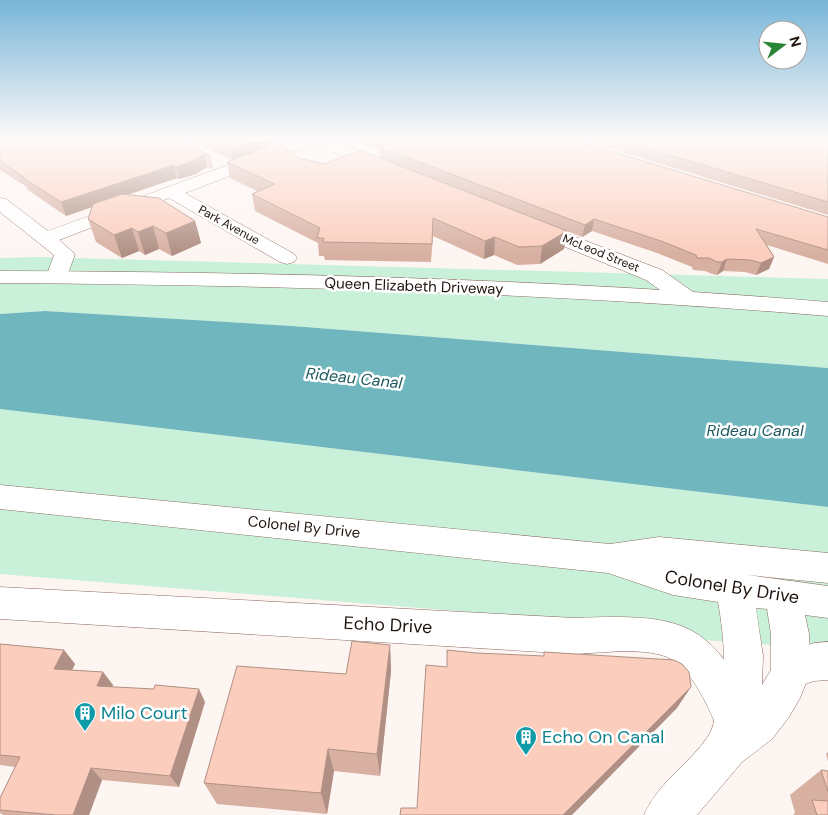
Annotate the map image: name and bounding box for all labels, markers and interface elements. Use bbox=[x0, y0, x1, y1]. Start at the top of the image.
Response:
north arrow bbox=[758, 20, 808, 70]
text: N bbox=[785, 34, 806, 49]
street label: Park Avenue bbox=[196, 202, 263, 248]
street label: McLeod Street bbox=[560, 230, 642, 276]
street label: Queen Elizabeth Driveway bbox=[324, 273, 505, 299]
water label: Rideau Canal bbox=[305, 362, 404, 394]
water label: Rideau Canal bbox=[707, 420, 804, 441]
street label: Colonel By Drive bbox=[247, 511, 361, 543]
street label: Colonel By Drive bbox=[663, 565, 801, 609]
street label: Echo Drive bbox=[343, 611, 433, 639]
building icon: Milo Court bbox=[73, 701, 97, 732]
place label: Milo Court bbox=[101, 701, 188, 725]
building icon: Echo On Canal bbox=[514, 725, 538, 756]
place label: Echo On Canal bbox=[542, 725, 664, 749]

